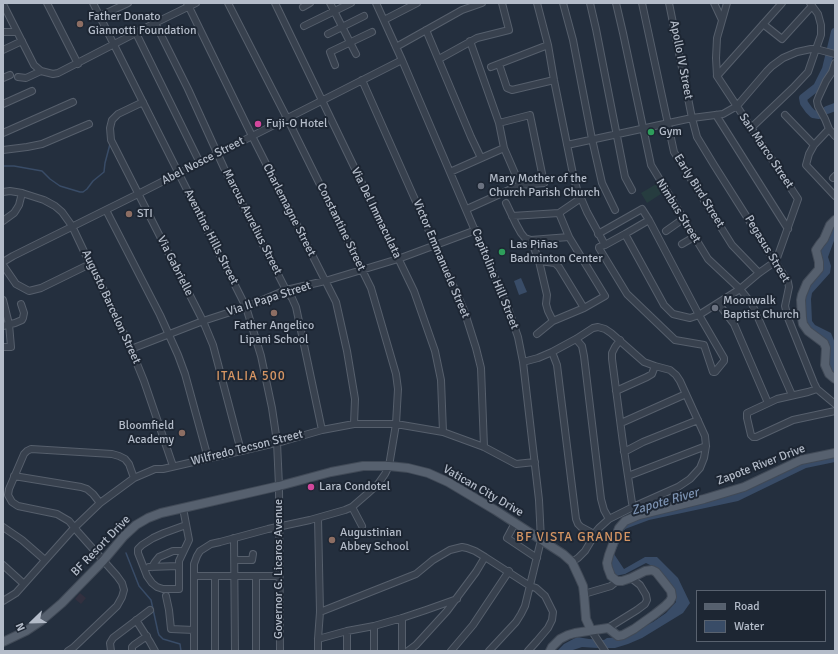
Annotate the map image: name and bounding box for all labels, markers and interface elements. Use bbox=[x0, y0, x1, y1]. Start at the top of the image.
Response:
place label: Father Donato Giannotti Foundation bbox=[88, 10, 197, 38]
marker: Father Donato Giannotti Foundation bbox=[75, 19, 85, 29]
street label: Apollo IV Street bbox=[666, 19, 696, 101]
street label: San Marco Street bbox=[736, 111, 796, 191]
place label: Fuji-O Hotel bbox=[266, 117, 328, 131]
marker: Fuji-O Hotel bbox=[253, 119, 263, 129]
place label: Gym bbox=[659, 125, 682, 139]
marker: Gym bbox=[646, 127, 656, 137]
street label: Abel Nosce Street bbox=[159, 134, 247, 188]
street label: Early Bird Street bbox=[671, 152, 727, 230]
street label: Charlemagne Street bbox=[259, 161, 319, 259]
street label: Via Del Immaculata bbox=[348, 165, 404, 261]
street label: Marcus Aurelius Street bbox=[219, 167, 285, 277]
place label: Mary Mother of the Church Parish Church bbox=[489, 172, 600, 200]
street label: Nimbus Street bbox=[653, 176, 703, 246]
street label: Constantine Street bbox=[313, 181, 369, 273]
marker: Mary Mother of the Church Parish Church bbox=[476, 181, 486, 191]
street label: Aventine Hills Street bbox=[181, 187, 241, 287]
street label: Victor Emmanuele Street bbox=[409, 197, 473, 321]
place label: STI bbox=[137, 207, 153, 221]
marker: STI bbox=[124, 209, 134, 219]
street label: Pegasus Street bbox=[741, 213, 793, 285]
street label: Capitoline Hill Street bbox=[468, 227, 522, 331]
street label: Via Gabrielle bbox=[154, 233, 196, 299]
place label: Las Piñas Badminton Center bbox=[510, 238, 603, 266]
marker: Las Piñas Badminton Center bbox=[497, 247, 507, 257]
street label: Augusto Barcelon Street bbox=[78, 248, 144, 366]
street label: Via Il Papa Street bbox=[225, 279, 313, 319]
place label: Moonwalk Baptist Church bbox=[723, 294, 799, 322]
marker: Moonwalk Baptist Church bbox=[710, 303, 720, 313]
marker: Father Angelico Lipani School bbox=[269, 308, 279, 318]
place label: Father Angelico Lipani School bbox=[234, 319, 314, 347]
district label: ITALIA 500 bbox=[216, 369, 286, 385]
place label: Bloomfield Academy bbox=[119, 419, 174, 447]
street label: Wilfredo Tecson Street bbox=[189, 427, 305, 469]
marker: Bloomfield Academy bbox=[177, 428, 187, 438]
street label: Zapote River Drive bbox=[715, 442, 807, 488]
street label: Vatican City Drive bbox=[440, 462, 526, 520]
place label: Lara Condotel bbox=[319, 480, 390, 494]
marker: Lara Condotel bbox=[306, 482, 316, 492]
water label: Zapote River bbox=[630, 485, 700, 519]
street label: Governor G. Licaros Avenue bbox=[272, 499, 286, 639]
street label: BF Resort Drive bbox=[68, 513, 134, 579]
place label: Augustinian Abbey School bbox=[340, 526, 409, 554]
district label: BF VISTA GRANDE bbox=[516, 530, 632, 546]
marker: Augustinian Abbey School bbox=[327, 535, 337, 545]
legend bbox=[696, 590, 826, 642]
text: Road bbox=[734, 599, 760, 614]
north arrow bbox=[12, 602, 52, 642]
text: Water bbox=[734, 619, 764, 634]
text: N bbox=[13, 621, 28, 633]

